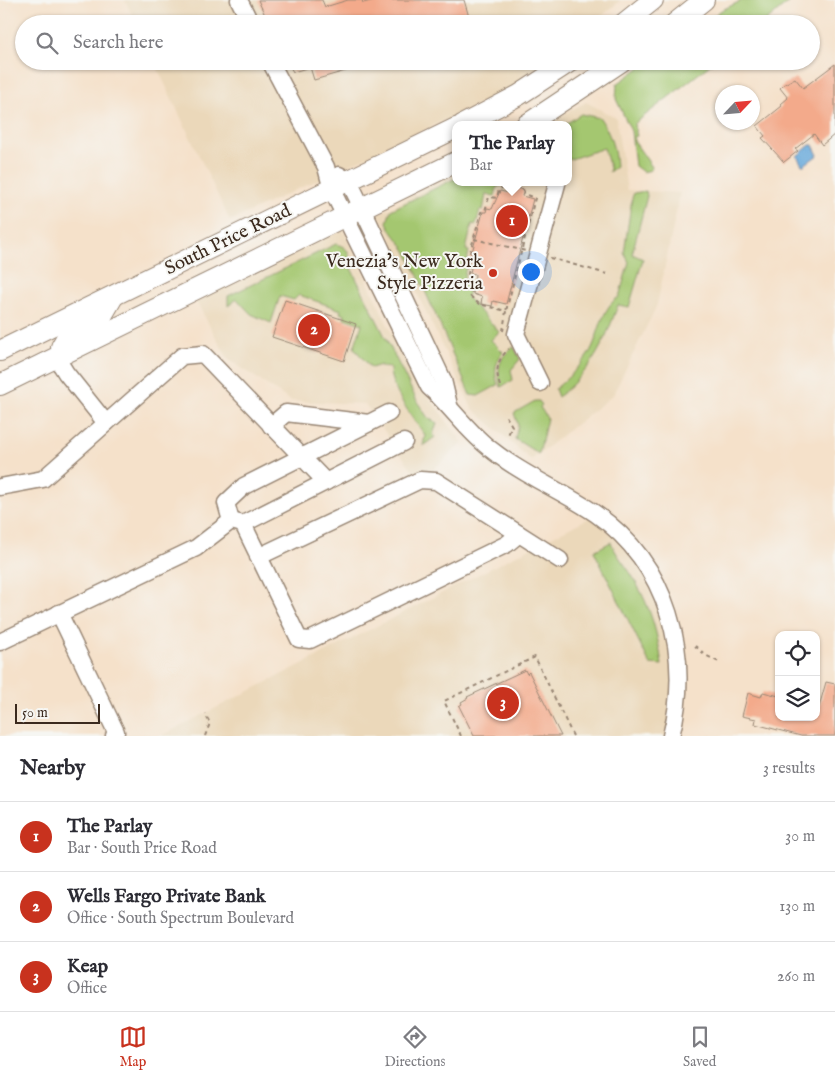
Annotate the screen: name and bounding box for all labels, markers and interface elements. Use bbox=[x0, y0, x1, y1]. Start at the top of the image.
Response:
search box bbox=[15, 15, 820, 70]
icon: search bbox=[33, 29, 61, 57]
text: Search here bbox=[73, 31, 164, 55]
north arrow bbox=[715, 85, 760, 130]
popup bbox=[452, 121, 572, 186]
text: The Parlay bbox=[469, 132, 555, 156]
text: Bar bbox=[469, 156, 493, 176]
street label: South Price Road bbox=[161, 199, 296, 281]
pin: 1 bbox=[496, 202, 528, 240]
place label: Venezia's New York Style Pizzeria bbox=[325, 250, 484, 296]
your location bbox=[518, 259, 544, 285]
marker: Venezia's New York Style Pizzeria bbox=[487, 267, 499, 279]
pin: 2 bbox=[298, 311, 330, 349]
map controls bbox=[775, 631, 820, 721]
button: locate bbox=[775, 631, 820, 676]
button: layers bbox=[775, 676, 820, 721]
pin: 3 bbox=[487, 684, 519, 722]
scale bar bbox=[15, 701, 100, 724]
text: 50 m bbox=[22, 704, 48, 722]
text: Nearby bbox=[20, 755, 85, 782]
text: 3 results bbox=[763, 759, 815, 779]
text: The Parlay bbox=[67, 815, 152, 839]
text: 1 bbox=[33, 827, 39, 847]
text: 30 m bbox=[785, 827, 815, 847]
text: Bar · South Price Road bbox=[67, 839, 217, 859]
text: Wells Fargo Private Bank bbox=[67, 885, 266, 909]
text: 2 bbox=[32, 897, 40, 917]
text: 130 m bbox=[779, 897, 815, 917]
text: Office · South Spectrum Boulevard bbox=[67, 909, 294, 929]
text: Keap bbox=[67, 955, 108, 979]
text: 3 bbox=[33, 967, 39, 987]
text: 260 m bbox=[777, 967, 815, 987]
text: Office bbox=[67, 979, 107, 999]
tab: Map bbox=[119, 1023, 147, 1071]
tab: Directions bbox=[384, 1023, 445, 1071]
tab: Saved bbox=[683, 1023, 716, 1071]

